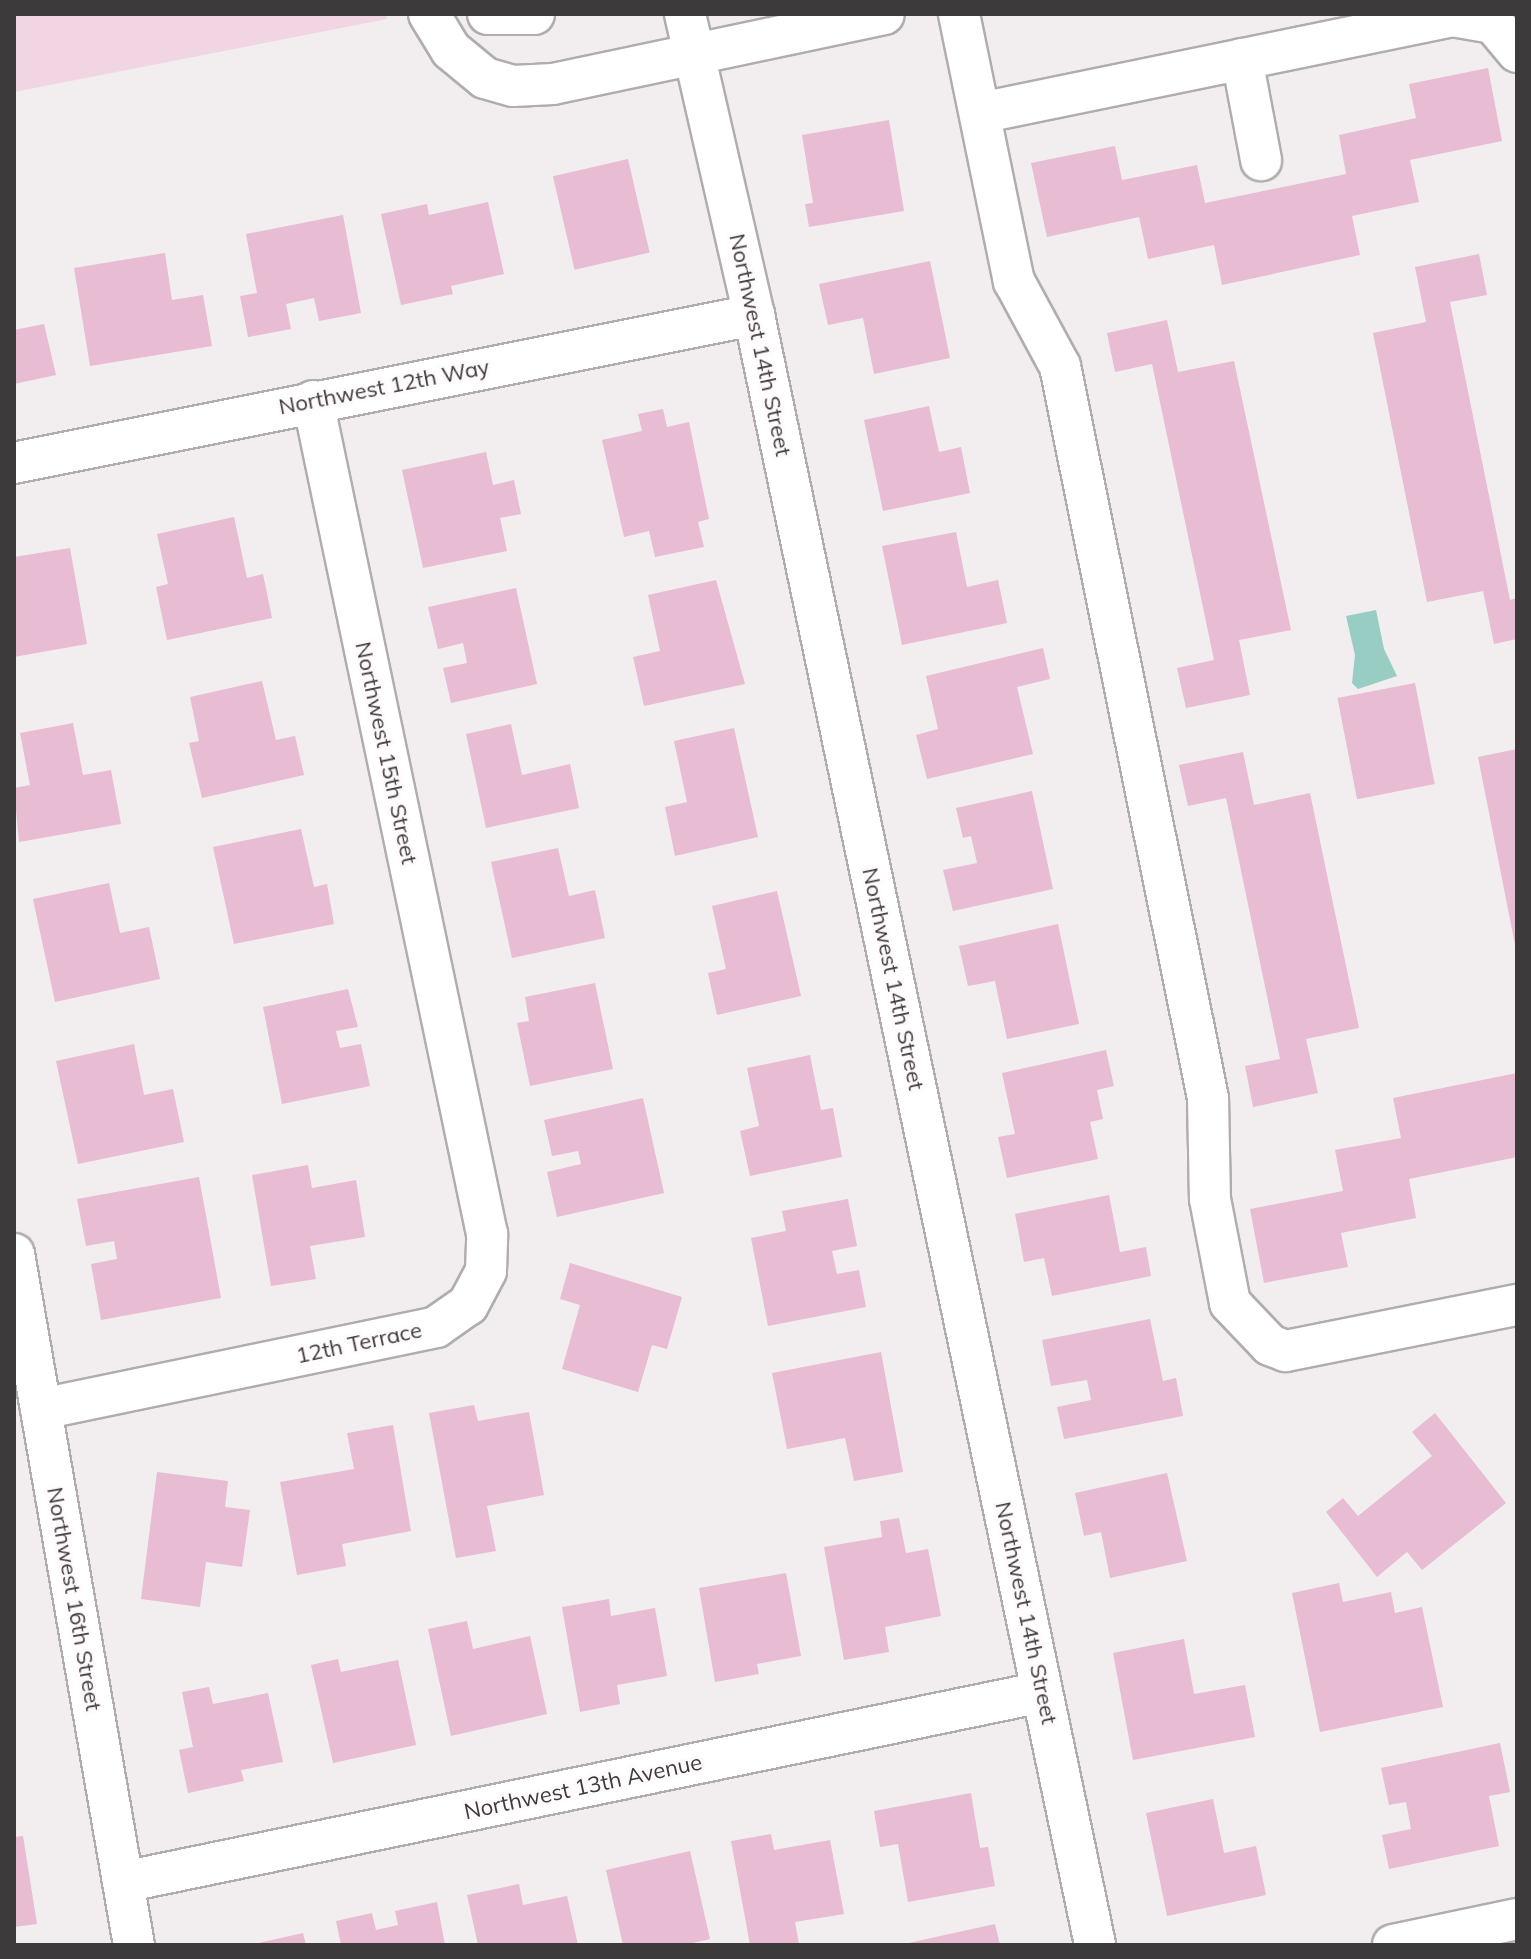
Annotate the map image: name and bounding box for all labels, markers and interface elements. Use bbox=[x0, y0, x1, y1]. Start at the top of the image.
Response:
street label: Northwest 14th Street bbox=[724, 231, 796, 459]
street label: Northwest 12th Way bbox=[276, 354, 492, 420]
street label: Northwest 15th Street bbox=[350, 639, 422, 867]
street label: Northwest 14th Street bbox=[857, 865, 929, 1093]
street label: 12th Terrace bbox=[294, 1317, 424, 1369]
street label: Northwest 16th Street bbox=[41, 1485, 107, 1713]
street label: Northwest 14th Street bbox=[990, 1499, 1062, 1727]
street label: Northwest 13th Avenue bbox=[462, 1749, 704, 1825]

